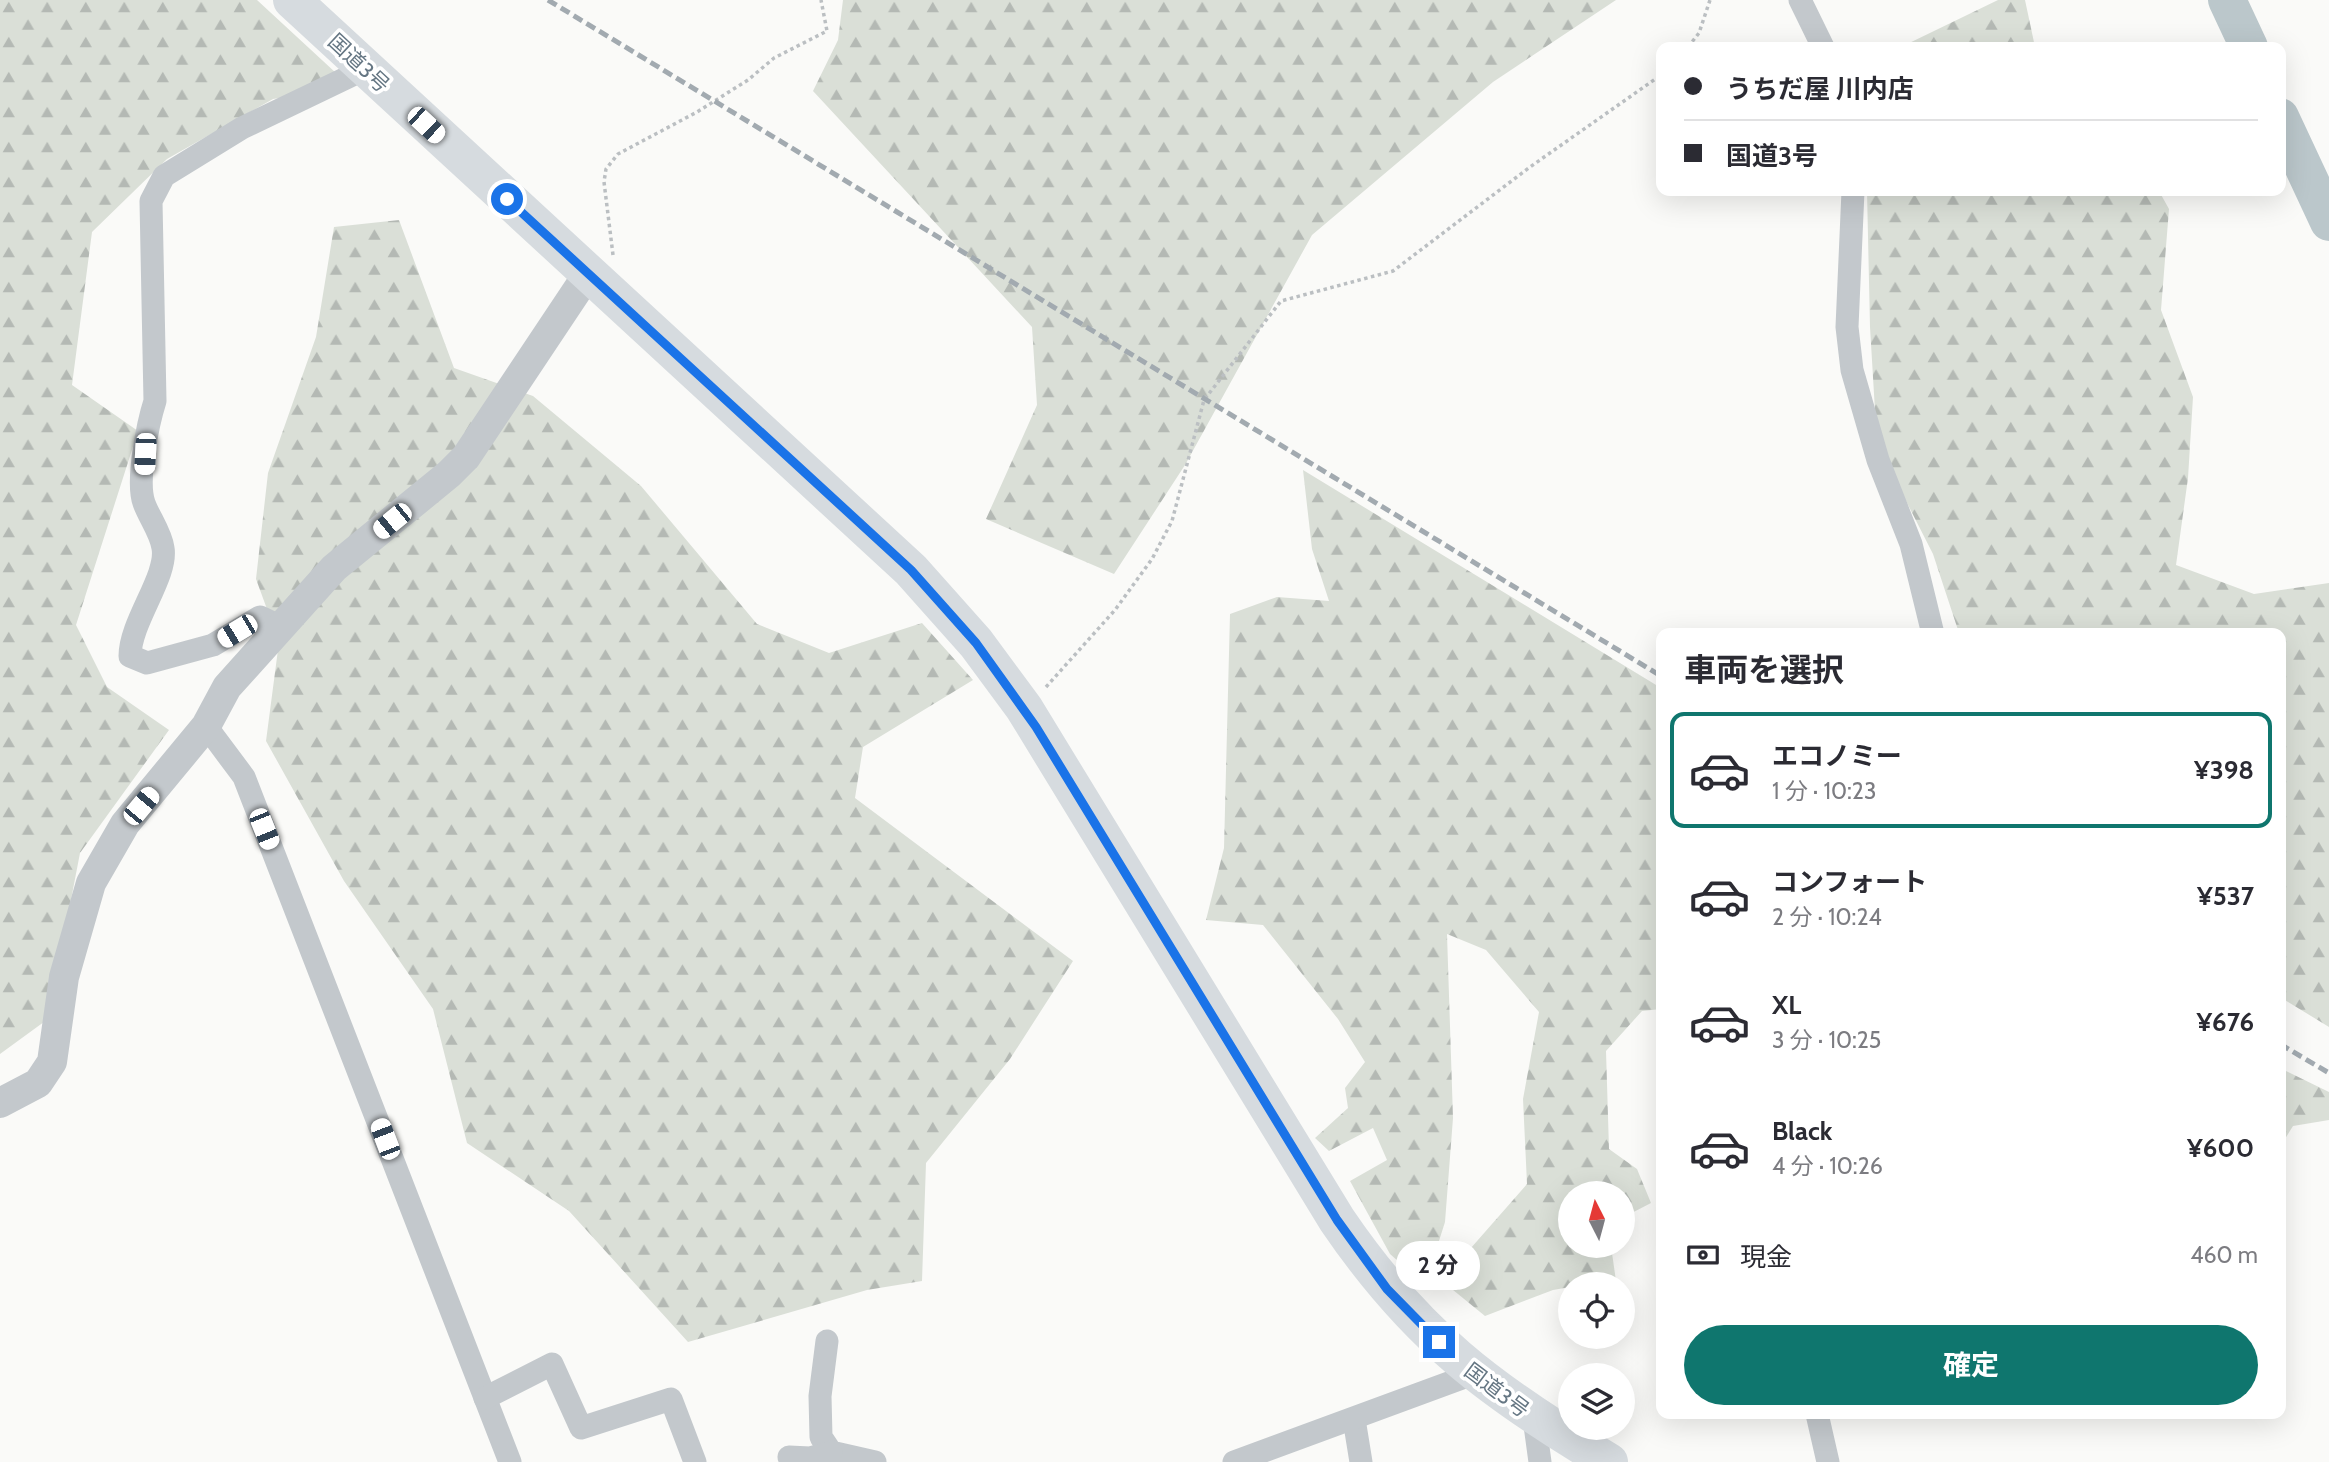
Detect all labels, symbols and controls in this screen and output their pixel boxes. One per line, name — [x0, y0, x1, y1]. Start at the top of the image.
street label: 国道3号 — [323, 28, 395, 98]
text: うちだ屋 川内店 — [1726, 73, 1914, 105]
car — [404, 103, 449, 147]
text: 国道3号 — [1726, 140, 1818, 172]
route start — [491, 183, 523, 215]
car — [134, 432, 157, 476]
car — [370, 500, 415, 542]
car — [214, 611, 261, 651]
text: 車両を選択 — [1684, 650, 1844, 689]
icon: car — [1688, 739, 1751, 802]
text: エコノミー — [1772, 740, 1902, 772]
text: ¥398 — [2194, 754, 2254, 786]
text: 1 分 · 10:23 — [1772, 777, 1876, 805]
car — [120, 783, 163, 829]
car — [247, 806, 282, 852]
icon: car — [1688, 865, 1751, 928]
text: コンフォート — [1772, 866, 1927, 898]
text: ¥537 — [2197, 880, 2254, 912]
text: 2 分 · 10:24 — [1772, 903, 1882, 931]
text: XL — [1772, 989, 1801, 1021]
icon: car — [1688, 991, 1751, 1054]
text: ¥676 — [2196, 1006, 2254, 1038]
text: 3 分 · 10:25 — [1772, 1026, 1881, 1054]
text: Black — [1772, 1115, 1832, 1147]
car — [368, 1116, 403, 1162]
icon: car — [1688, 1117, 1751, 1180]
text: ¥600 — [2187, 1132, 2254, 1164]
text: 4 分 · 10:26 — [1772, 1152, 1883, 1180]
north arrow — [1558, 1181, 1634, 1258]
map controls — [1558, 1181, 1635, 1440]
icon: cash — [1684, 1236, 1722, 1274]
callout: 2 分 — [1397, 1240, 1481, 1290]
text: 現金 — [1740, 1241, 1792, 1273]
text: 460 m — [2190, 1241, 2258, 1269]
text: 2 分 — [1418, 1251, 1458, 1279]
button: locate — [1558, 1272, 1635, 1349]
button: 確定 — [1684, 1325, 2258, 1405]
route end — [1423, 1326, 1455, 1358]
street label: 国道3号 — [1460, 1358, 1534, 1422]
button: layers — [1558, 1363, 1635, 1440]

